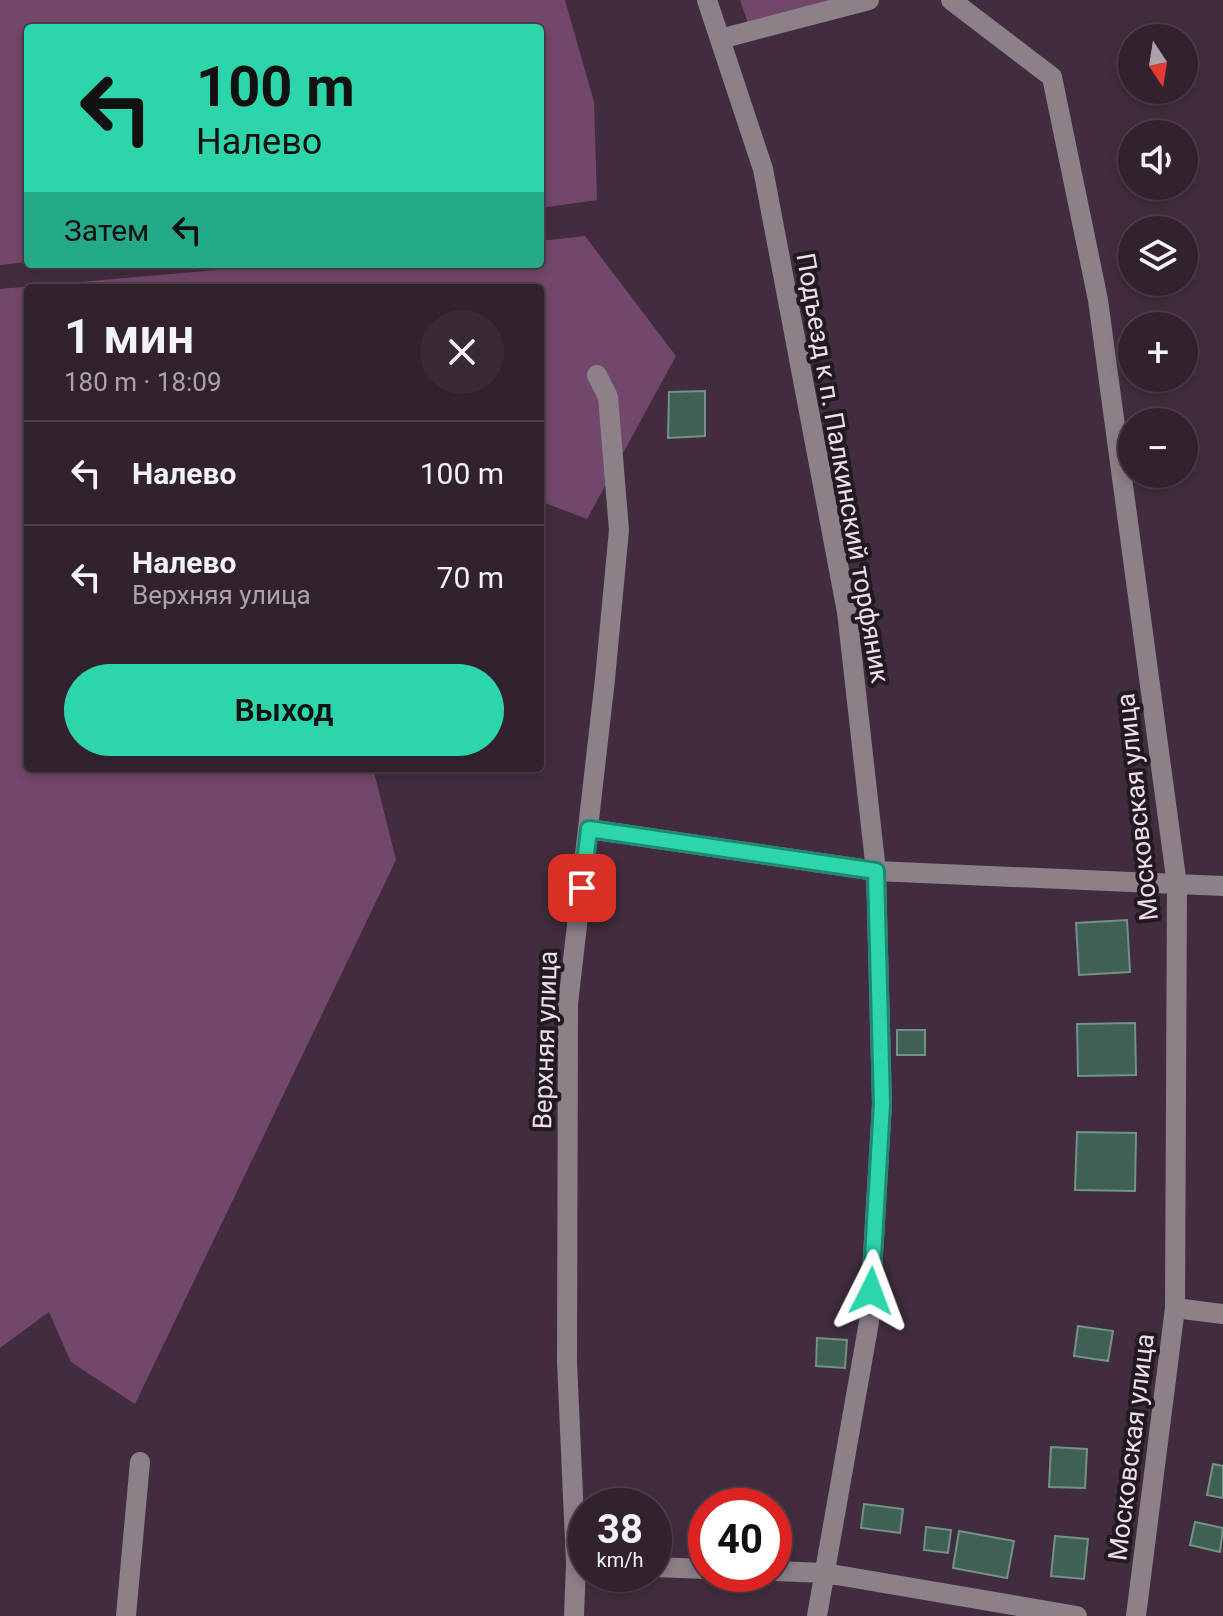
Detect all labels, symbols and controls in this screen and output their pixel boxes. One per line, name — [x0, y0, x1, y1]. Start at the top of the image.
north arrow — [1118, 24, 1198, 104]
map controls — [1118, 24, 1198, 488]
text: 100 m — [196, 54, 355, 120]
icon: left — [64, 56, 168, 160]
button: sound — [1118, 120, 1198, 200]
text: Налево — [196, 121, 322, 163]
icon: left — [165, 208, 209, 252]
text: Затем — [64, 213, 149, 248]
button: layers — [1118, 216, 1198, 296]
street label: Подъезд к п. Палкинский торфяник — [790, 251, 896, 685]
text: 1 мин — [64, 308, 194, 365]
button: close — [420, 310, 504, 394]
button: + — [1118, 312, 1198, 392]
text: 180 m · 18:09 — [64, 367, 222, 397]
button: − — [1118, 408, 1198, 488]
icon: left — [64, 451, 108, 495]
text: Налево — [132, 456, 236, 491]
text: 100 m — [420, 456, 504, 491]
text: Налево — [132, 545, 236, 580]
icon: left — [64, 555, 108, 599]
text: 70 m — [437, 560, 504, 595]
text: Верхняя улица — [132, 580, 311, 610]
button: Выход — [64, 664, 504, 756]
street label: Московская улица — [1110, 692, 1164, 922]
pin — [548, 854, 616, 922]
icon: arrive — [560, 866, 604, 910]
street label: Верхняя улица — [527, 950, 563, 1130]
position arrow — [829, 1249, 913, 1333]
street label: Московская улица — [1102, 1332, 1160, 1562]
speed limit sign: 40 — [688, 1488, 792, 1592]
text: 38 — [597, 1506, 643, 1553]
text: km/h — [597, 1548, 643, 1572]

